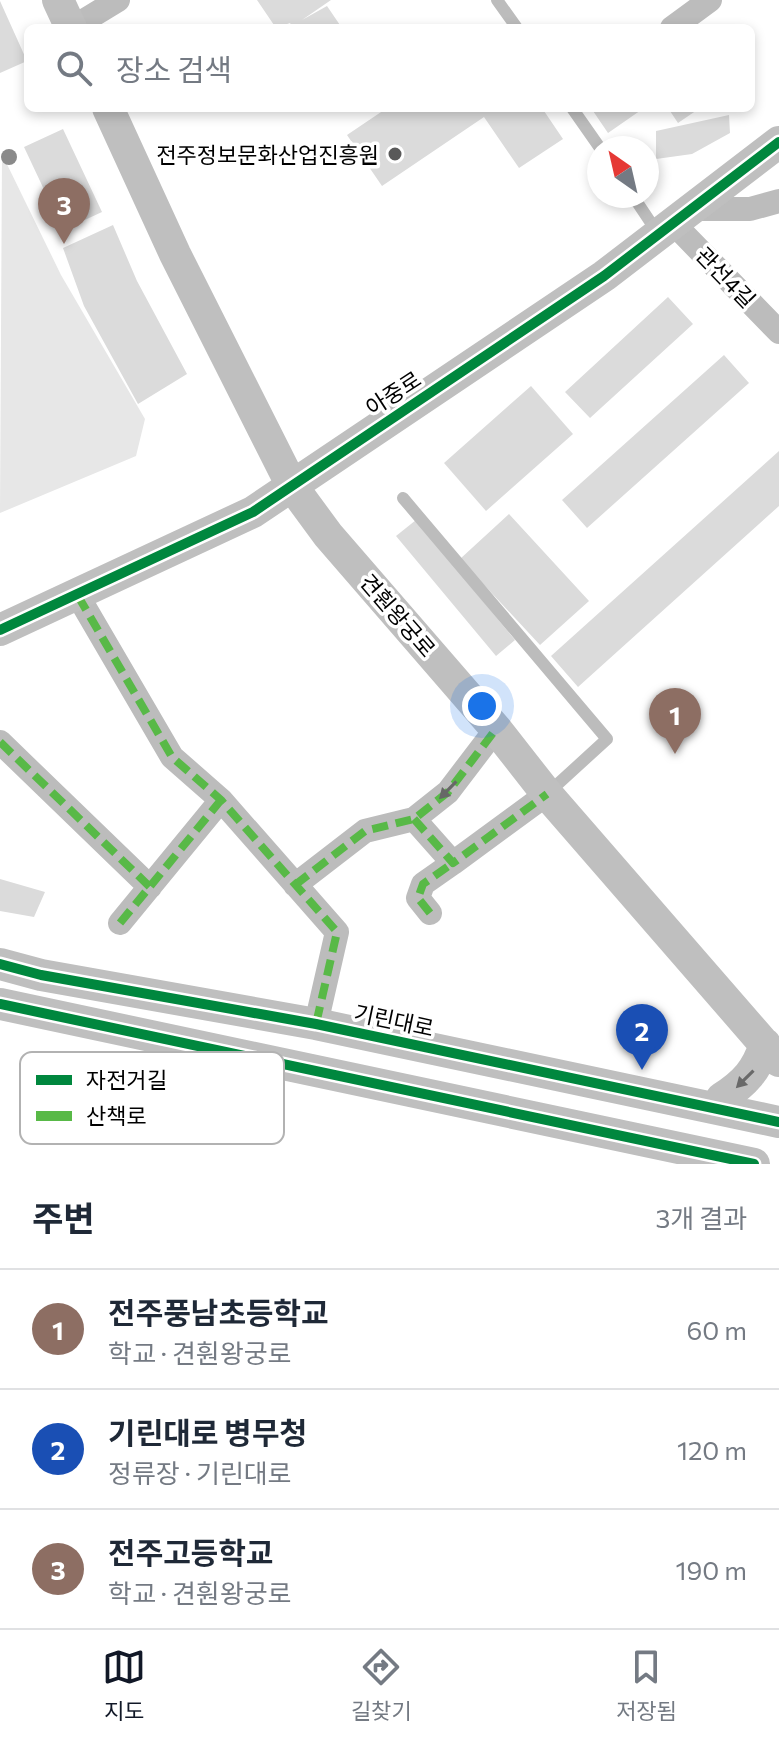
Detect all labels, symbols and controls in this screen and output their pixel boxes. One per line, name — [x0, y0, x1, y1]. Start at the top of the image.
search box — [24, 24, 755, 112]
icon: search — [52, 46, 96, 90]
text: 장소 검색 — [116, 50, 232, 87]
north arrow — [587, 136, 659, 208]
place label: 전주정보문화산업진흥원 — [156, 141, 379, 168]
marker: 전주정보문화산업진흥원 — [386, 145, 404, 163]
pin: 3 — [38, 178, 90, 244]
street label: 관선4길 — [691, 241, 761, 313]
street label: 아중로 — [360, 365, 426, 421]
street label: 견훤왕궁로 — [355, 568, 441, 662]
your location — [462, 686, 502, 726]
pin: 1 — [649, 688, 701, 754]
one-way arrow — [439, 780, 457, 799]
street label: 기린대로 — [352, 998, 436, 1042]
pin: 2 — [616, 1004, 668, 1070]
legend — [20, 1052, 284, 1144]
text: 자전거길 — [86, 1066, 167, 1093]
one-way arrow — [737, 1069, 755, 1088]
text: 산책로 — [86, 1102, 147, 1129]
text: 주변 — [32, 1196, 95, 1238]
text: 3개 결과 — [655, 1202, 747, 1233]
text: 전주풍남초등학교 — [108, 1293, 329, 1330]
text: 1 — [52, 1314, 64, 1345]
text: 60 m — [687, 1314, 747, 1345]
text: 학교 · 견훤왕궁로 — [108, 1337, 292, 1368]
text: 기린대로 병무청 — [108, 1413, 307, 1450]
text: 2 — [51, 1434, 65, 1465]
text: 120 m — [677, 1434, 747, 1465]
text: 정류장 · 기린대로 — [108, 1457, 292, 1488]
text: 전주고등학교 — [108, 1533, 274, 1570]
text: 3 — [50, 1554, 66, 1585]
text: 190 m — [675, 1554, 747, 1585]
text: 학교 · 견훤왕궁로 — [108, 1577, 292, 1608]
tab: 지도 — [102, 1645, 146, 1725]
tab: 길찾기 — [351, 1645, 411, 1725]
tab: 저장됨 — [616, 1645, 677, 1725]

